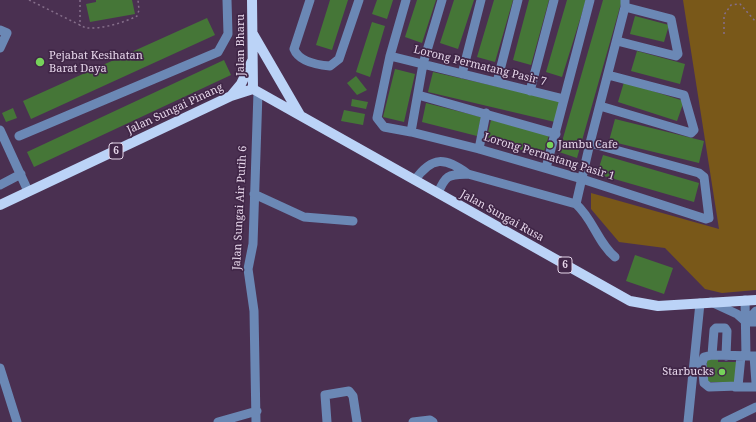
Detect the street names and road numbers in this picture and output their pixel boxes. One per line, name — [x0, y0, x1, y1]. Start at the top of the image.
street label: Jalan Bharu — [234, 14, 248, 76]
street label: Lorong Permatang Pasir 7 — [412, 43, 548, 89]
street label: Jalan Sungai Pinang — [125, 81, 225, 137]
street label: Lorong Permatang Pasir 1 — [482, 131, 616, 183]
road number: 6 — [109, 143, 123, 159]
street label: Jalan Sungai Air Putih 6 — [230, 145, 250, 271]
street label: Jalan Sungai Rusa — [458, 188, 546, 244]
road number: 6 — [558, 257, 572, 273]

